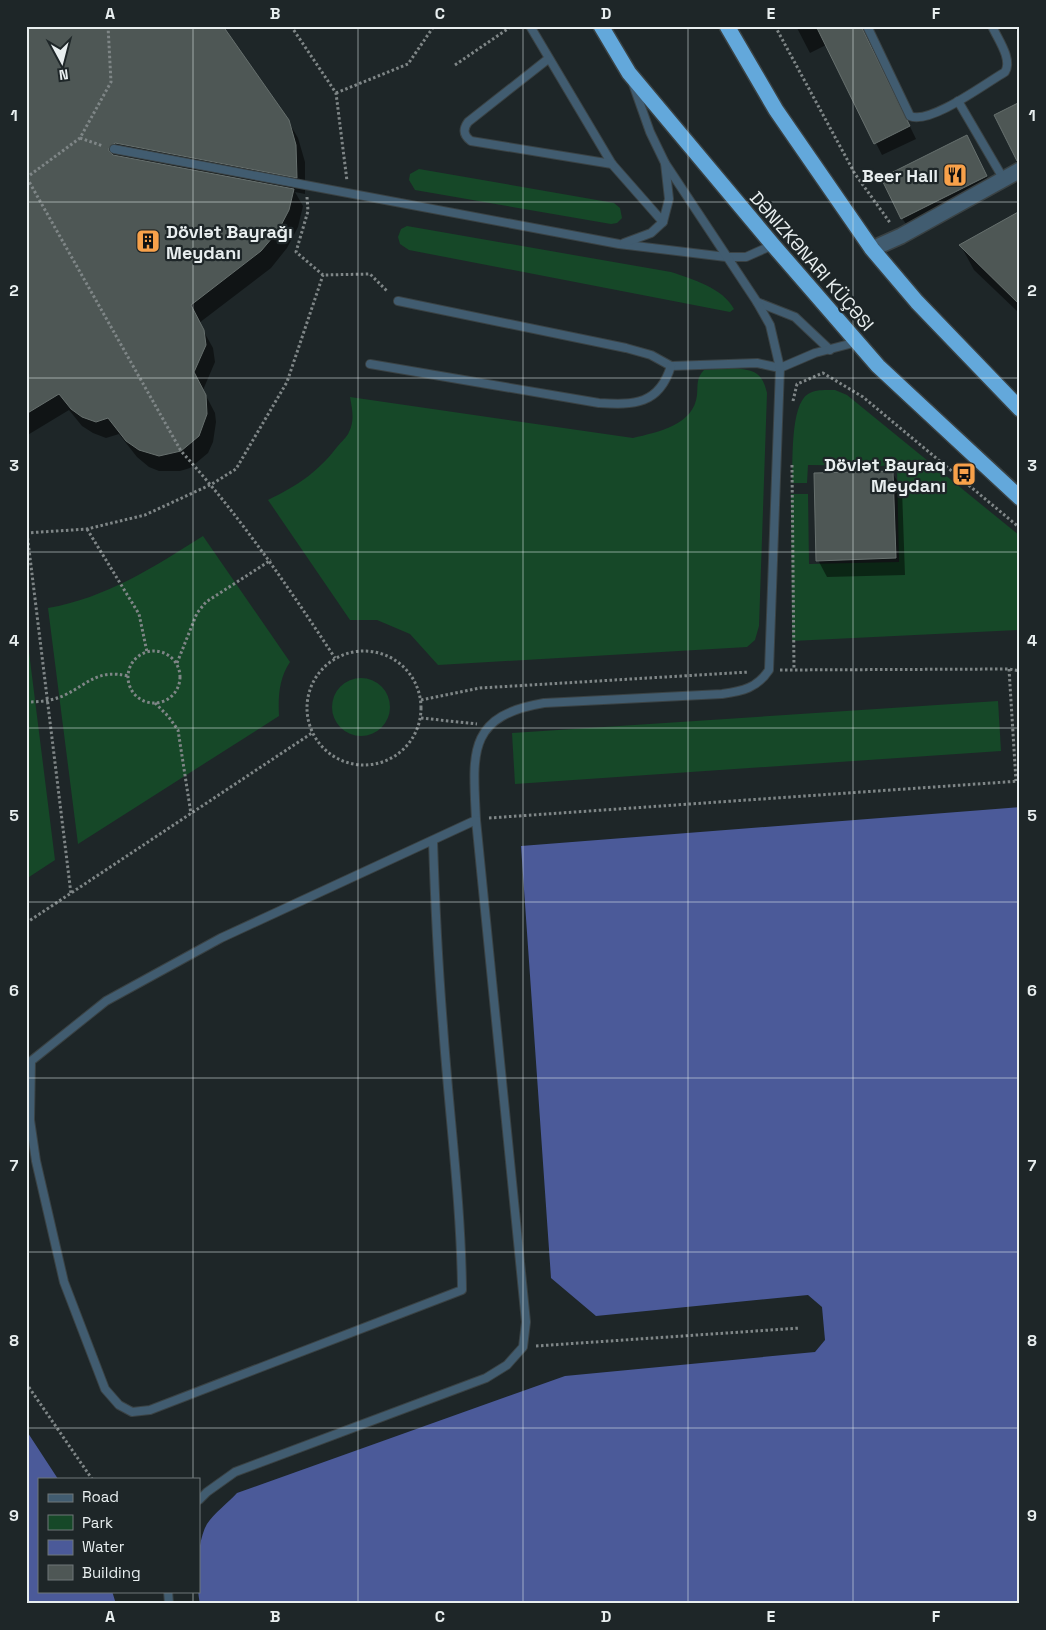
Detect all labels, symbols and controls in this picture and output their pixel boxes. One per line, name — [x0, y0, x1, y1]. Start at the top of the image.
text: A — [105, 3, 115, 24]
text: B — [270, 3, 280, 24]
text: C — [435, 3, 445, 24]
text: D — [601, 3, 611, 24]
text: E — [767, 3, 776, 24]
text: F — [932, 3, 941, 24]
north arrow — [38, 38, 88, 88]
text: N — [58, 65, 69, 84]
text: 1 — [10, 105, 18, 126]
text: 1 — [1028, 105, 1036, 126]
restaurant icon: Beer Hall — [942, 162, 968, 188]
place label: Beer Hall — [862, 164, 938, 187]
street label: DƏNIZKƏNARI KÜÇƏSI — [745, 186, 879, 336]
place label: Dövlət Bayrağı Meydanı — [166, 220, 293, 264]
building icon: Dövlət Bayrağı Meydanı — [135, 228, 161, 254]
text: 2 — [9, 280, 19, 301]
text: 2 — [1027, 280, 1037, 301]
place label: Dövlət Bayraq Meydanı — [824, 453, 946, 497]
text: 3 — [9, 455, 19, 476]
text: 3 — [1027, 455, 1037, 476]
bus stop icon: Dövlət Bayraq Meydanı — [951, 461, 977, 487]
text: 4 — [9, 630, 19, 651]
text: 4 — [1027, 630, 1037, 651]
text: 5 — [9, 805, 19, 826]
text: 5 — [1027, 805, 1037, 826]
text: 6 — [9, 980, 19, 1001]
text: 6 — [1027, 980, 1037, 1001]
text: 7 — [10, 1155, 19, 1176]
text: 7 — [1028, 1155, 1037, 1176]
text: 8 — [9, 1330, 19, 1351]
text: 8 — [1027, 1330, 1037, 1351]
legend — [38, 1478, 200, 1592]
text: Road — [82, 1487, 119, 1506]
text: 9 — [9, 1505, 19, 1526]
text: 9 — [1027, 1505, 1037, 1526]
text: Park — [82, 1513, 113, 1532]
text: Water — [82, 1537, 125, 1556]
text: Building — [82, 1563, 141, 1582]
text: A — [105, 1606, 115, 1627]
text: B — [270, 1606, 280, 1627]
text: C — [435, 1606, 445, 1627]
text: D — [601, 1606, 611, 1627]
text: E — [767, 1606, 776, 1627]
text: F — [932, 1606, 941, 1627]

